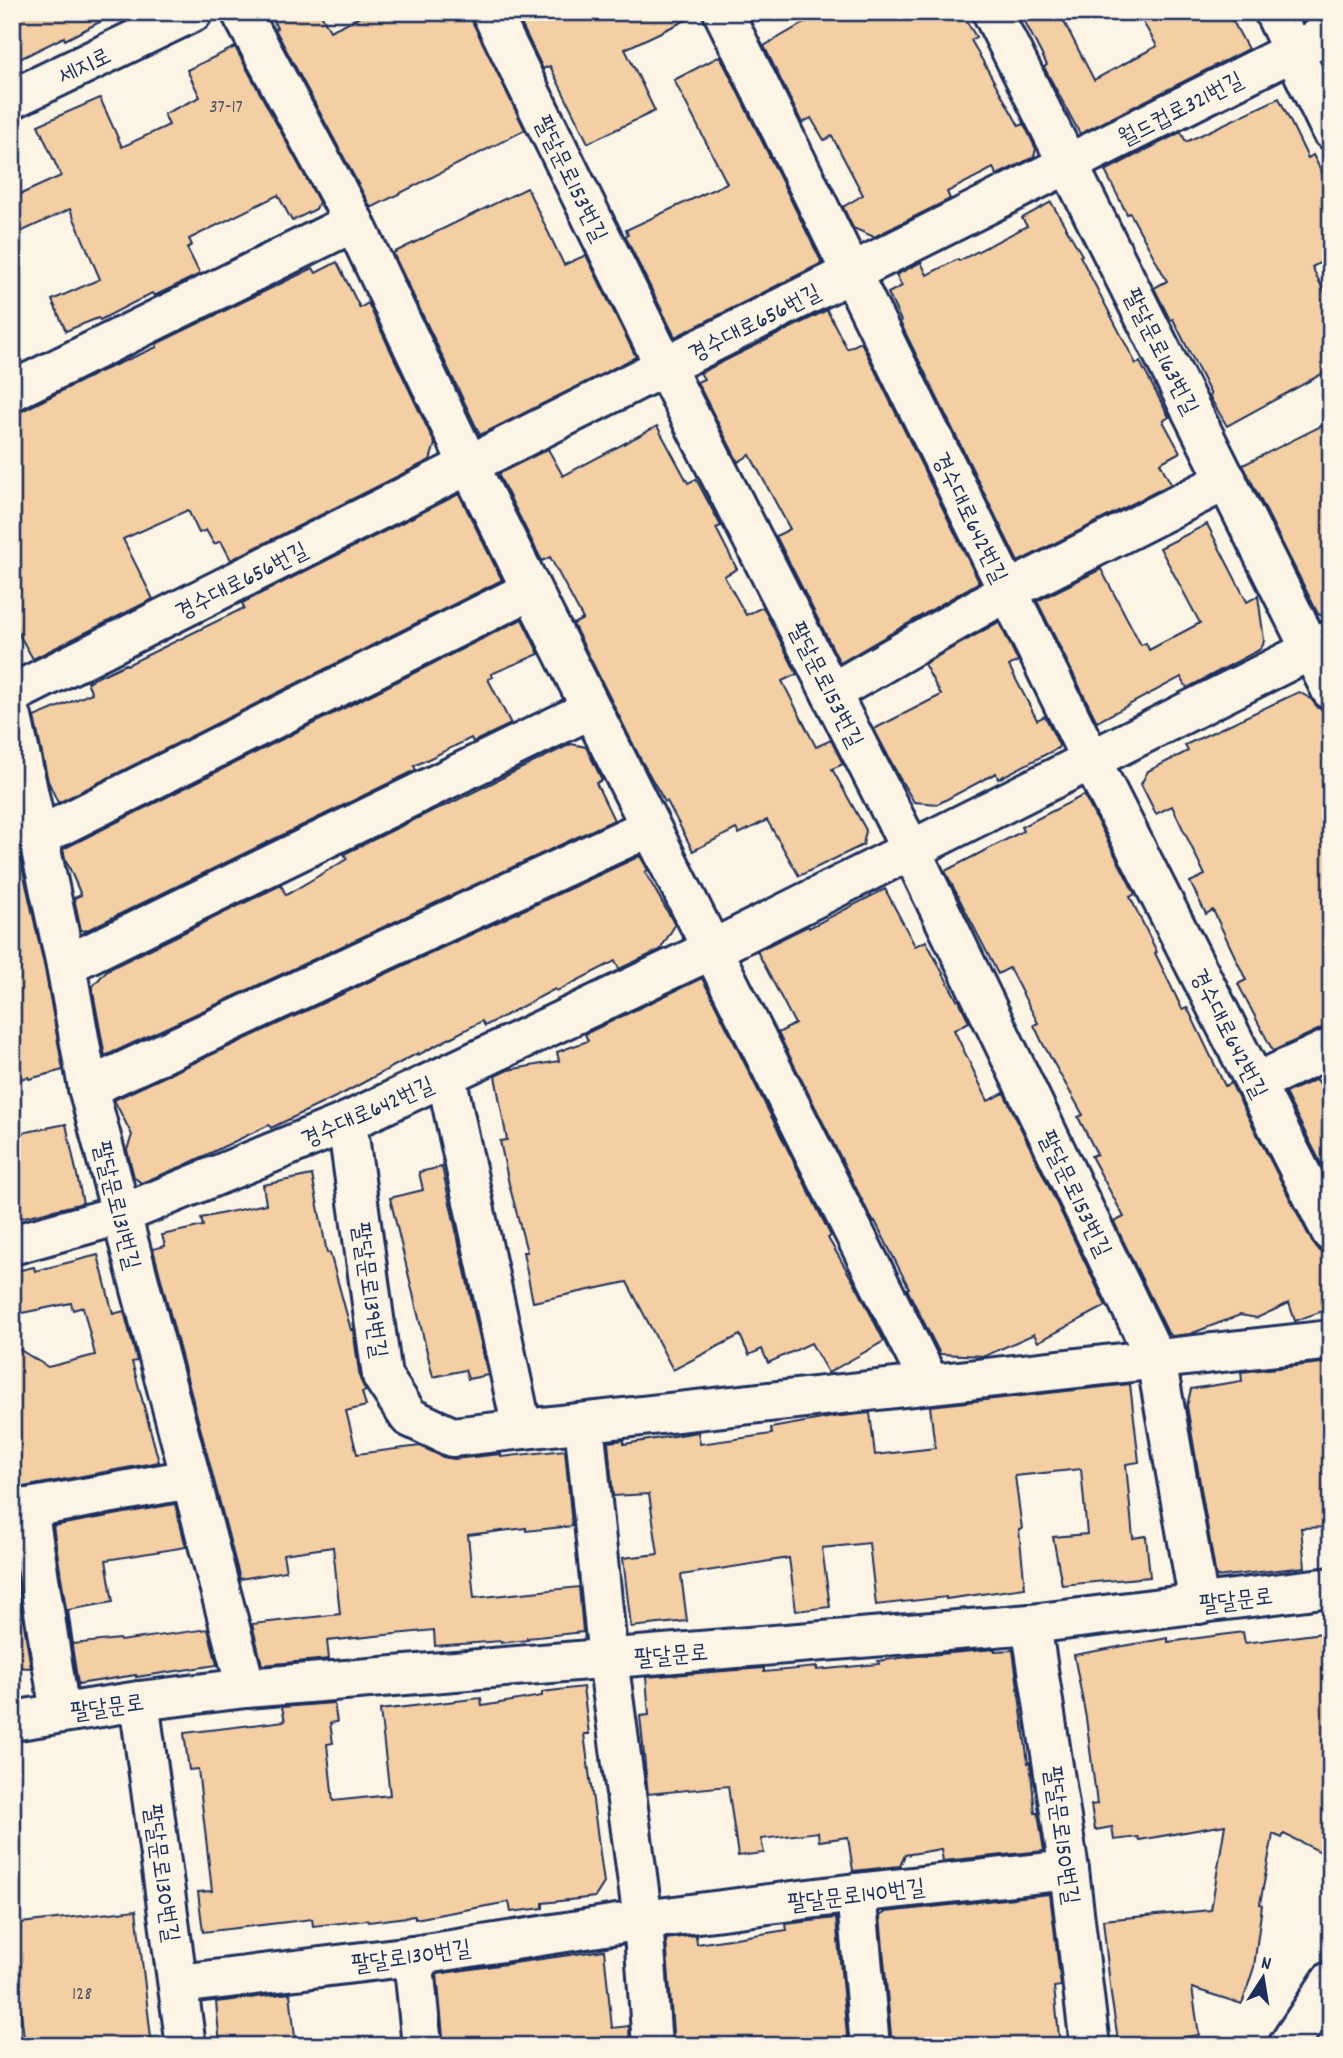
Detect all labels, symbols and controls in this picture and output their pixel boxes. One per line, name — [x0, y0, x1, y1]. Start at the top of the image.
street label: 세지로 — [53, 41, 118, 95]
street label: 월드컵로321번길 — [1113, 65, 1250, 157]
house number: 37-17 — [209, 95, 243, 122]
street label: 팔달문로153번길 — [524, 111, 614, 248]
street label: 경수대로656번길 — [684, 278, 827, 373]
street label: 팔달문로163번길 — [1113, 284, 1205, 421]
street label: 경수대로642번길 — [922, 448, 1014, 590]
street label: 경수대로656번길 — [171, 536, 314, 631]
street label: 팔달문로153번길 — [778, 617, 870, 754]
street label: 경수대로642번길 — [1180, 964, 1274, 1105]
street label: 경수대로642번길 — [297, 1070, 440, 1158]
street label: 팔달문로153번길 — [1028, 1126, 1118, 1263]
street label: 팔달문로131번길 — [83, 1138, 147, 1274]
street label: 팔달문로139번길 — [342, 1220, 393, 1361]
street label: 팔달문로 — [1198, 1582, 1275, 1623]
street label: 팔달문로 — [633, 1638, 710, 1677]
street label: 팔달문로 — [69, 1688, 146, 1731]
street label: 팔달문로150번길 — [1034, 1764, 1086, 1907]
street label: 팔달문로130번길 — [134, 1802, 186, 1945]
street label: 팔달문로140번길 — [786, 1873, 927, 1922]
street label: 팔달로130번길 — [350, 1934, 473, 1983]
north arrow — [1228, 1942, 1298, 2012]
text: N — [1258, 1951, 1273, 1979]
house number: 128 — [72, 1982, 92, 2009]

